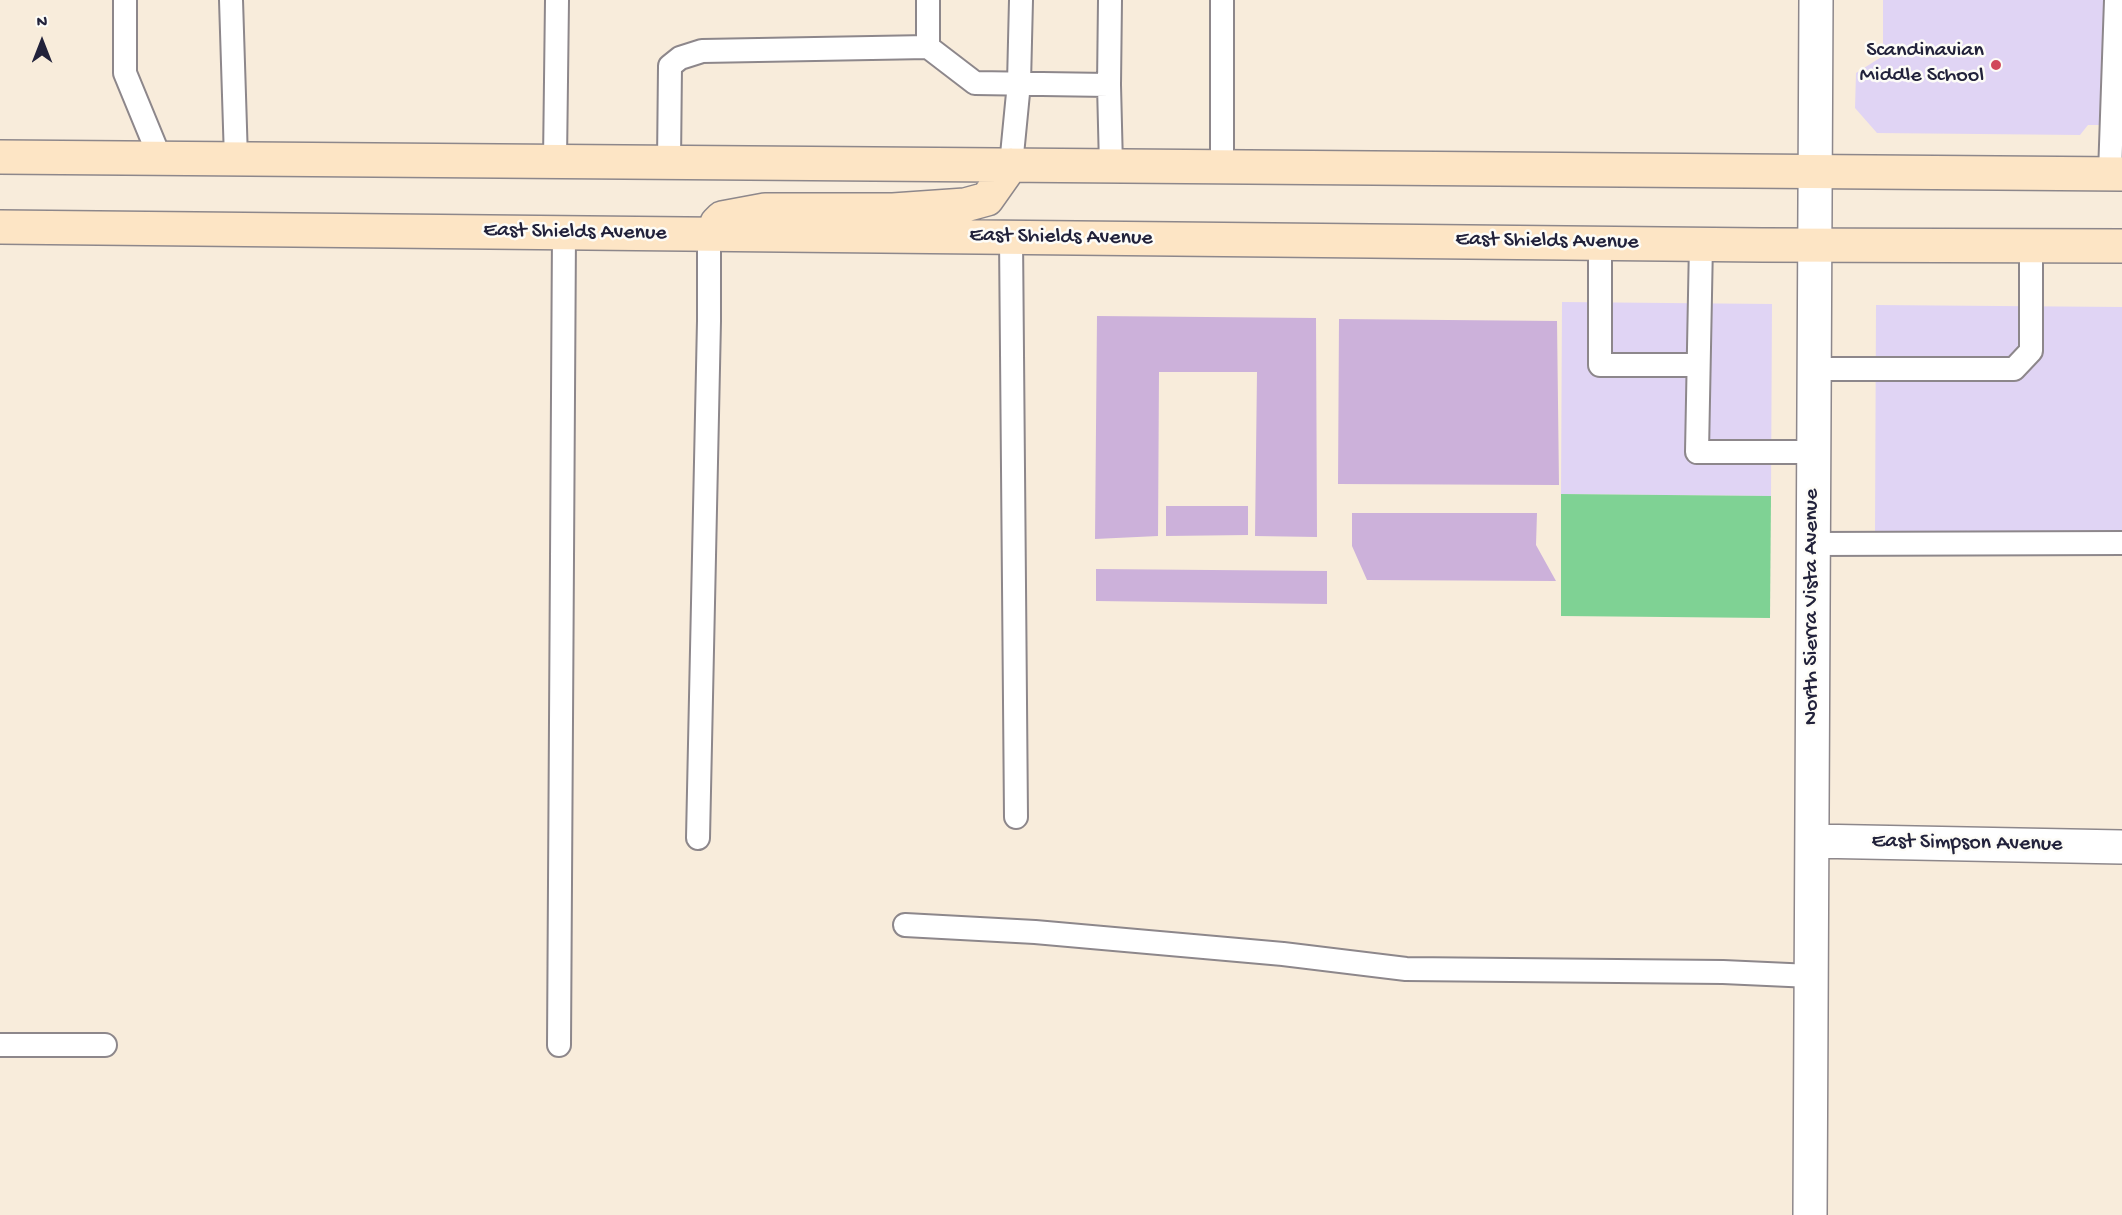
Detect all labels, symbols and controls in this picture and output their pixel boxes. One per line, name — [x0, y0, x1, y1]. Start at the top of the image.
north arrow — [12, 12, 72, 72]
text: N — [37, 14, 47, 33]
place label: Scandinavian Middle School — [1860, 39, 1984, 90]
marker: Scandinavian Middle School — [1989, 58, 2003, 72]
street label: East Shields Avenue — [483, 218, 667, 248]
street label: East Shields Avenue — [969, 223, 1153, 253]
street label: East Shields Avenue — [1455, 227, 1639, 257]
street label: North Sierra Vista Avenue — [1800, 489, 1826, 725]
street label: East Simpson Avenue — [1871, 829, 2063, 859]

